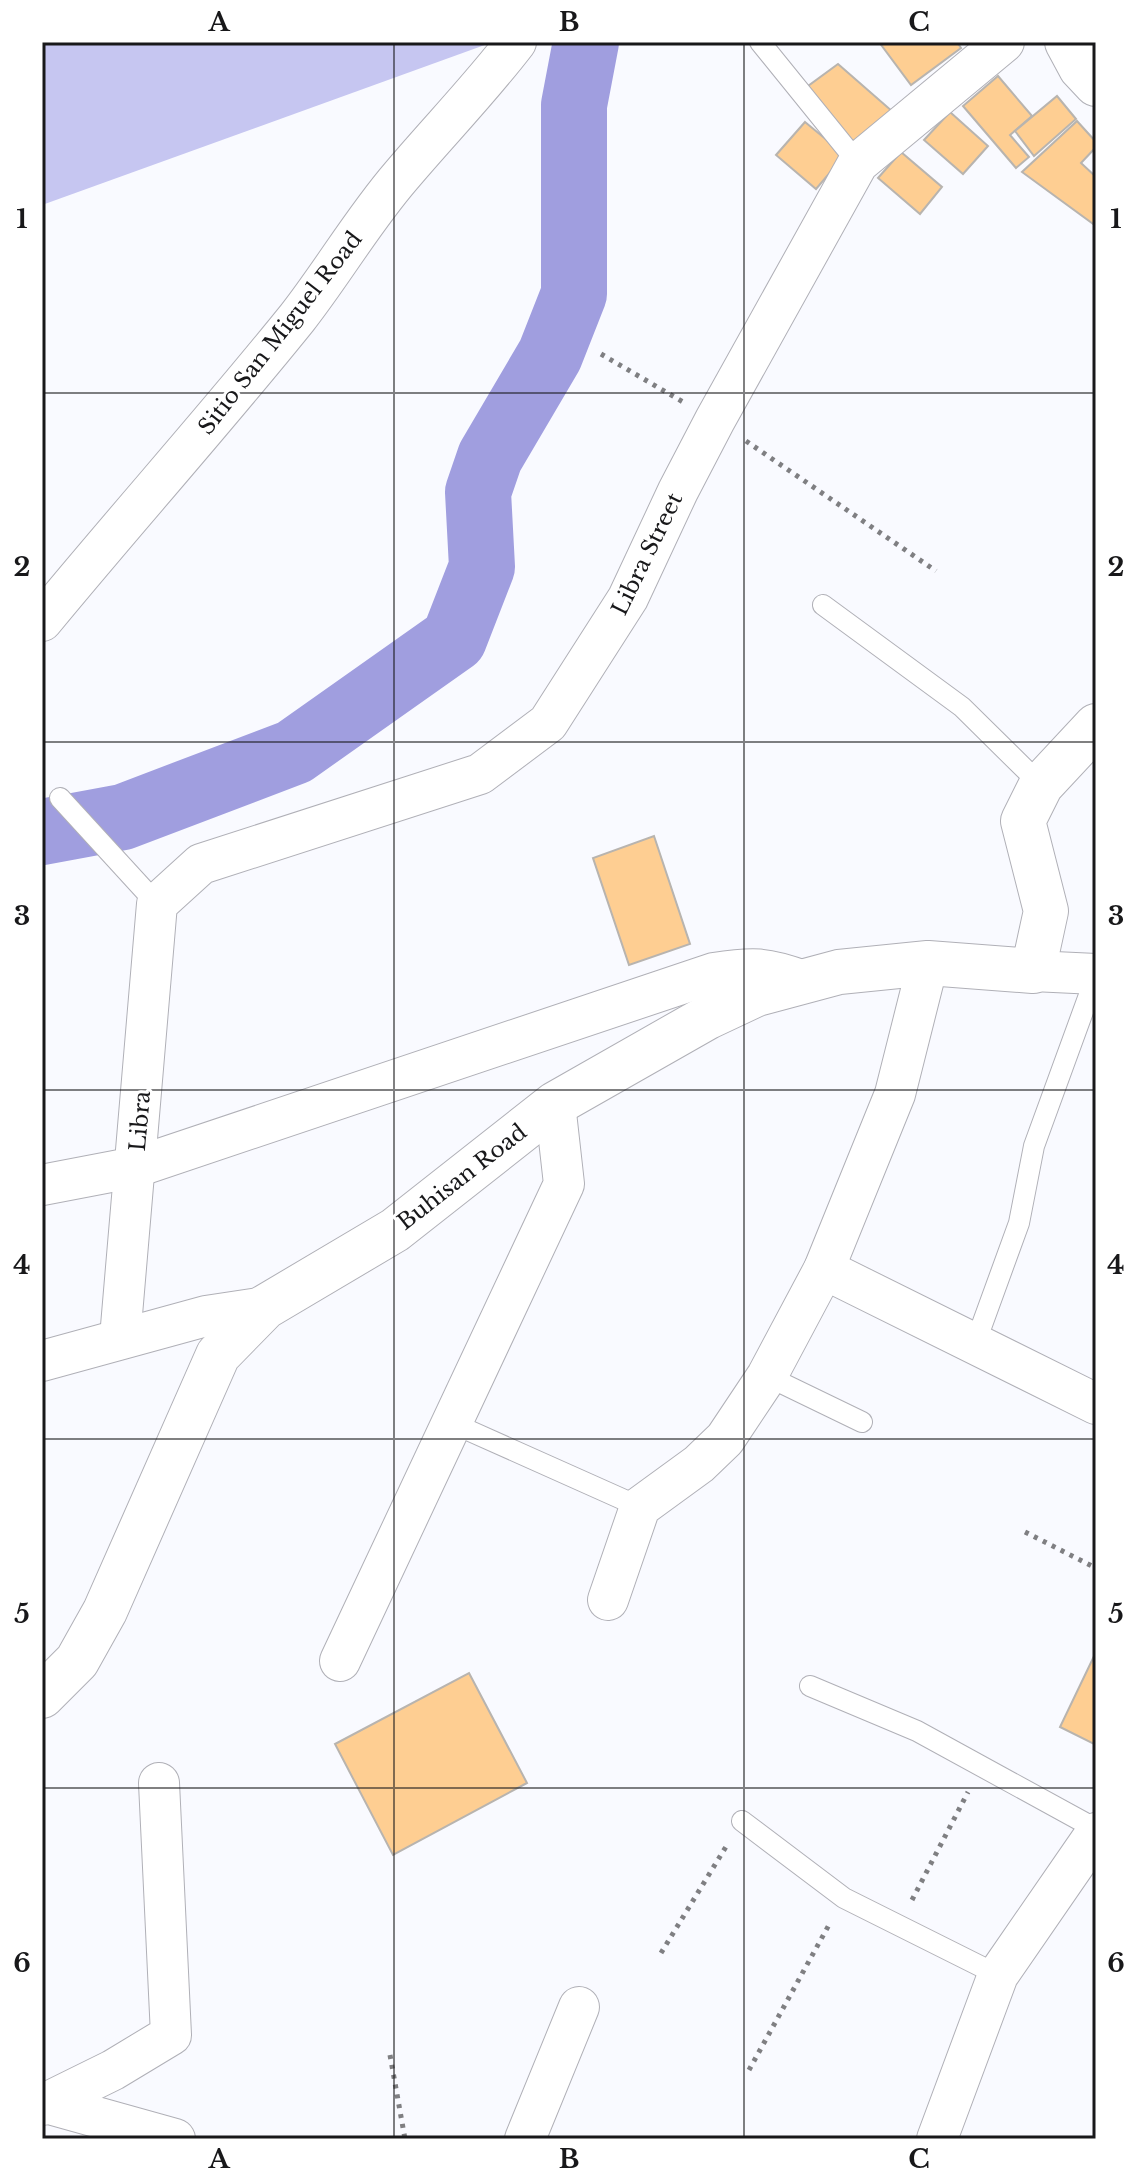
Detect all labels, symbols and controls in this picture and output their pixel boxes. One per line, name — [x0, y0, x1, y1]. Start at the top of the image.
text: A — [207, 6, 230, 38]
text: B — [559, 6, 579, 38]
text: C — [908, 6, 930, 38]
text: 1 — [16, 203, 28, 235]
text: 1 — [1110, 203, 1122, 235]
street label: Sitio San Miguel Road — [192, 226, 368, 440]
street label: Libra Street — [606, 488, 689, 620]
text: 2 — [14, 551, 30, 583]
text: 2 — [1108, 551, 1124, 583]
text: 3 — [14, 900, 30, 932]
text: 3 — [1108, 900, 1124, 932]
street label: Libra — [124, 1089, 156, 1152]
street label: Buhisan Road — [392, 1118, 532, 1236]
text: 4 — [13, 1249, 31, 1281]
text: 4 — [1107, 1249, 1125, 1281]
text: 5 — [14, 1598, 30, 1630]
text: 5 — [1108, 1598, 1124, 1630]
text: 6 — [13, 1947, 31, 1979]
text: 6 — [1107, 1947, 1125, 1979]
text: A — [207, 2143, 230, 2175]
text: B — [559, 2143, 579, 2175]
text: C — [908, 2143, 930, 2175]

